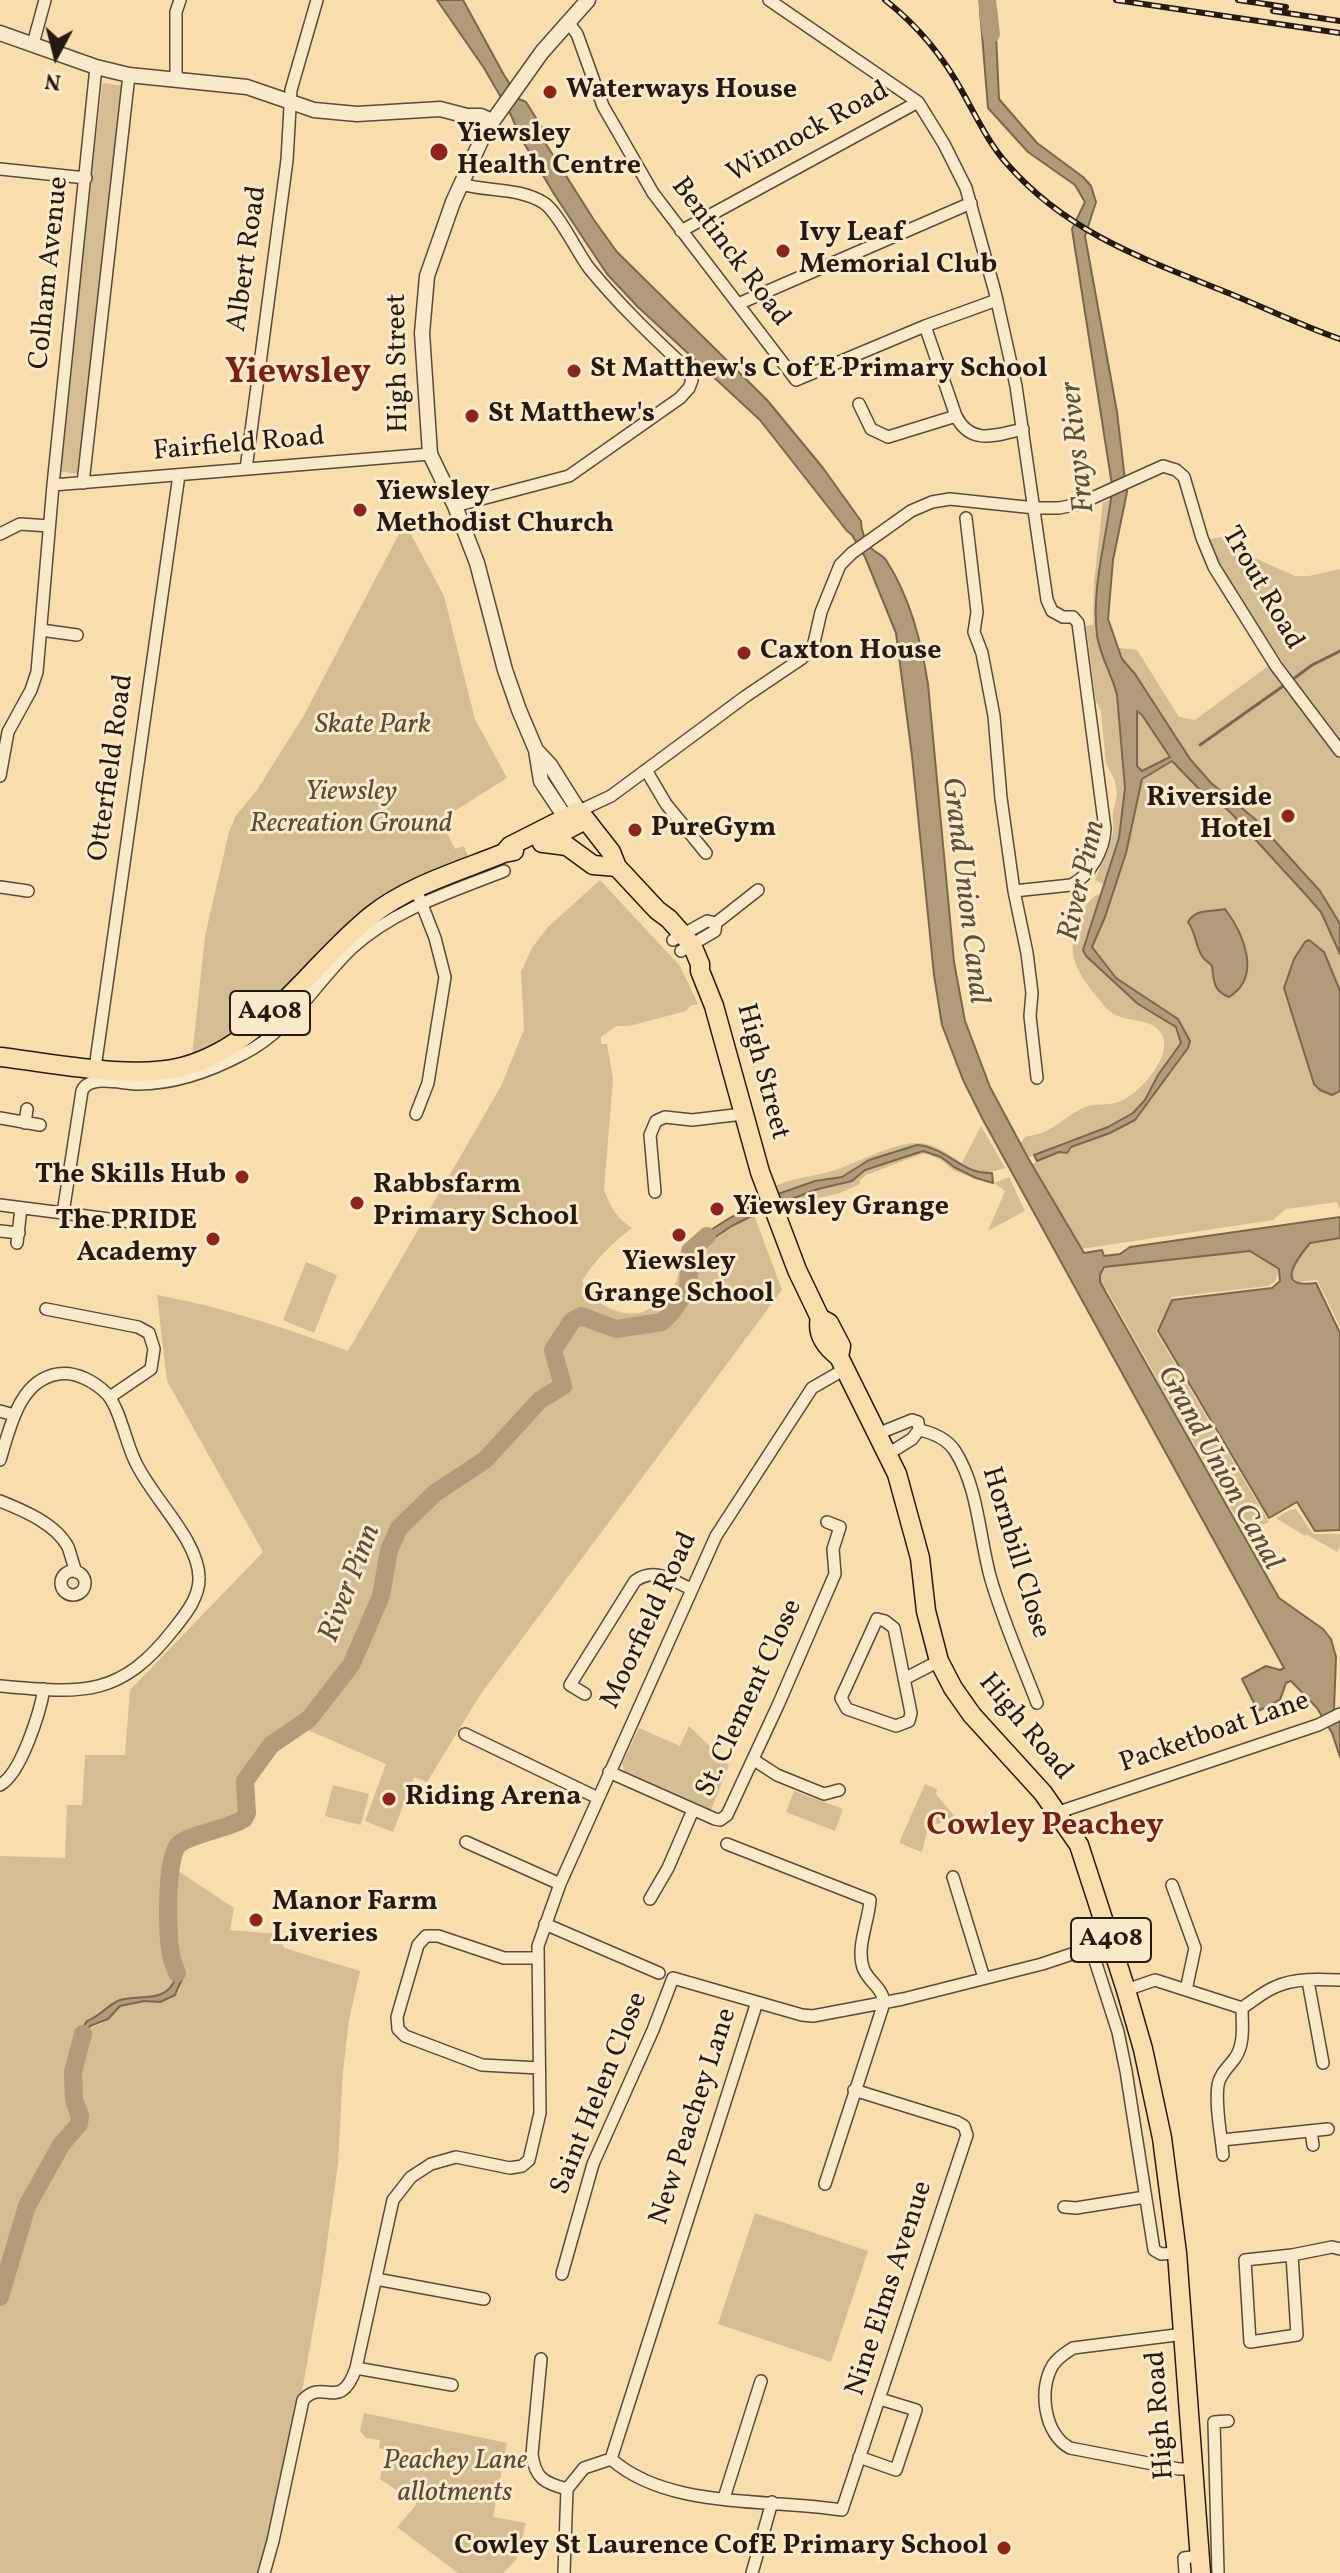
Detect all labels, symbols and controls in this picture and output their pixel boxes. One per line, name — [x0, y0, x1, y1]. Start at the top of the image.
north arrow — [16, 16, 96, 96]
text: N — [43, 64, 63, 97]
place label: Waterways House — [566, 75, 797, 109]
street label: Winnock Road — [722, 76, 896, 192]
marker: Waterways House — [541, 83, 559, 101]
place label: Yiewsley Health Centre — [457, 119, 641, 185]
marker: Yiewsley Health Centre — [428, 141, 450, 163]
street label: Bentinck Road — [662, 172, 796, 334]
street label: Colham Avenue — [24, 175, 78, 371]
street label: Albert Road — [222, 184, 276, 334]
place label: Ivy Leaf Memorial Club — [799, 218, 997, 284]
marker: Ivy Leaf Memorial Club — [774, 242, 792, 260]
street label: High Street — [382, 293, 418, 433]
district label: Yiewsley — [225, 353, 371, 397]
place label: St Matthew's C of E Primary School — [590, 354, 1047, 388]
marker: St Matthew's C of E Primary School — [565, 362, 583, 380]
water label: Frays River — [1055, 379, 1105, 515]
place label: St Matthew's — [488, 399, 655, 433]
marker: St Matthew's — [463, 407, 481, 425]
street label: Fairfield Road — [152, 422, 326, 470]
place label: Yiewsley Methodist Church — [376, 477, 614, 543]
marker: Yiewsley Methodist Church — [351, 501, 369, 519]
street label: Trout Road — [1212, 522, 1310, 656]
place label: Caxton House — [760, 636, 941, 670]
marker: Caxton House — [735, 644, 753, 662]
street label: Otterfield Road — [83, 672, 143, 864]
park label: Skate Park — [315, 710, 431, 744]
water label: Grand Union Canal — [931, 776, 995, 1006]
park label: Yiewsley Recreation Ground — [249, 777, 453, 843]
place label: Riverside Hotel — [1146, 783, 1272, 849]
marker: Riverside Hotel — [1279, 807, 1297, 825]
place label: PureGym — [651, 813, 776, 847]
water label: River Pinn — [1053, 817, 1115, 945]
marker: PureGym — [626, 821, 644, 839]
road number: A408 — [230, 991, 310, 1035]
street label: High Street — [727, 1000, 795, 1144]
place label: The Skills Hub — [35, 1160, 226, 1194]
marker: The Skills Hub — [233, 1168, 251, 1186]
place label: Rabbsfarm Primary School — [373, 1170, 579, 1236]
place label: Yiewsley Grange — [733, 1192, 949, 1226]
marker: Rabbsfarm Primary School — [348, 1194, 366, 1212]
marker: Yiewsley Grange — [708, 1200, 726, 1218]
place label: The PRIDE Academy — [55, 1206, 197, 1272]
marker: Yiewsley Grange School — [670, 1226, 688, 1244]
marker: The PRIDE Academy — [204, 1230, 222, 1248]
place label: Yiewsley Grange School — [584, 1247, 774, 1313]
water label: Grand Union Canal — [1147, 1361, 1289, 1577]
street label: Hornbill Close — [972, 1463, 1056, 1643]
water label: River Pinn — [313, 1520, 391, 1648]
street label: Moorfield Road — [595, 1527, 707, 1715]
street label: St. Clement Close — [690, 1595, 812, 1803]
street label: High Road — [970, 1668, 1078, 1788]
street label: Packetboat Lane — [1116, 1686, 1314, 1782]
place label: Riding Arena — [405, 1782, 582, 1816]
marker: Riding Arena — [380, 1790, 398, 1808]
district label: Cowley Peachey — [926, 1809, 1164, 1847]
place label: Manor Farm Liveries — [272, 1887, 438, 1953]
marker: Manor Farm Liveries — [247, 1911, 265, 1929]
road number: A408 — [1071, 1918, 1151, 1962]
street label: Saint Helen Close — [545, 1988, 657, 2200]
street label: New Peachey Lane — [644, 2004, 746, 2230]
street label: Nine Elms Avenue — [840, 2177, 942, 2401]
street label: High Road — [1141, 2349, 1183, 2481]
park label: Peachey Lane allotments — [383, 2446, 527, 2512]
place label: Cowley St Laurence CofE Primary School — [454, 2531, 988, 2565]
marker: Cowley St Laurence CofE Primary School — [995, 2539, 1013, 2557]

